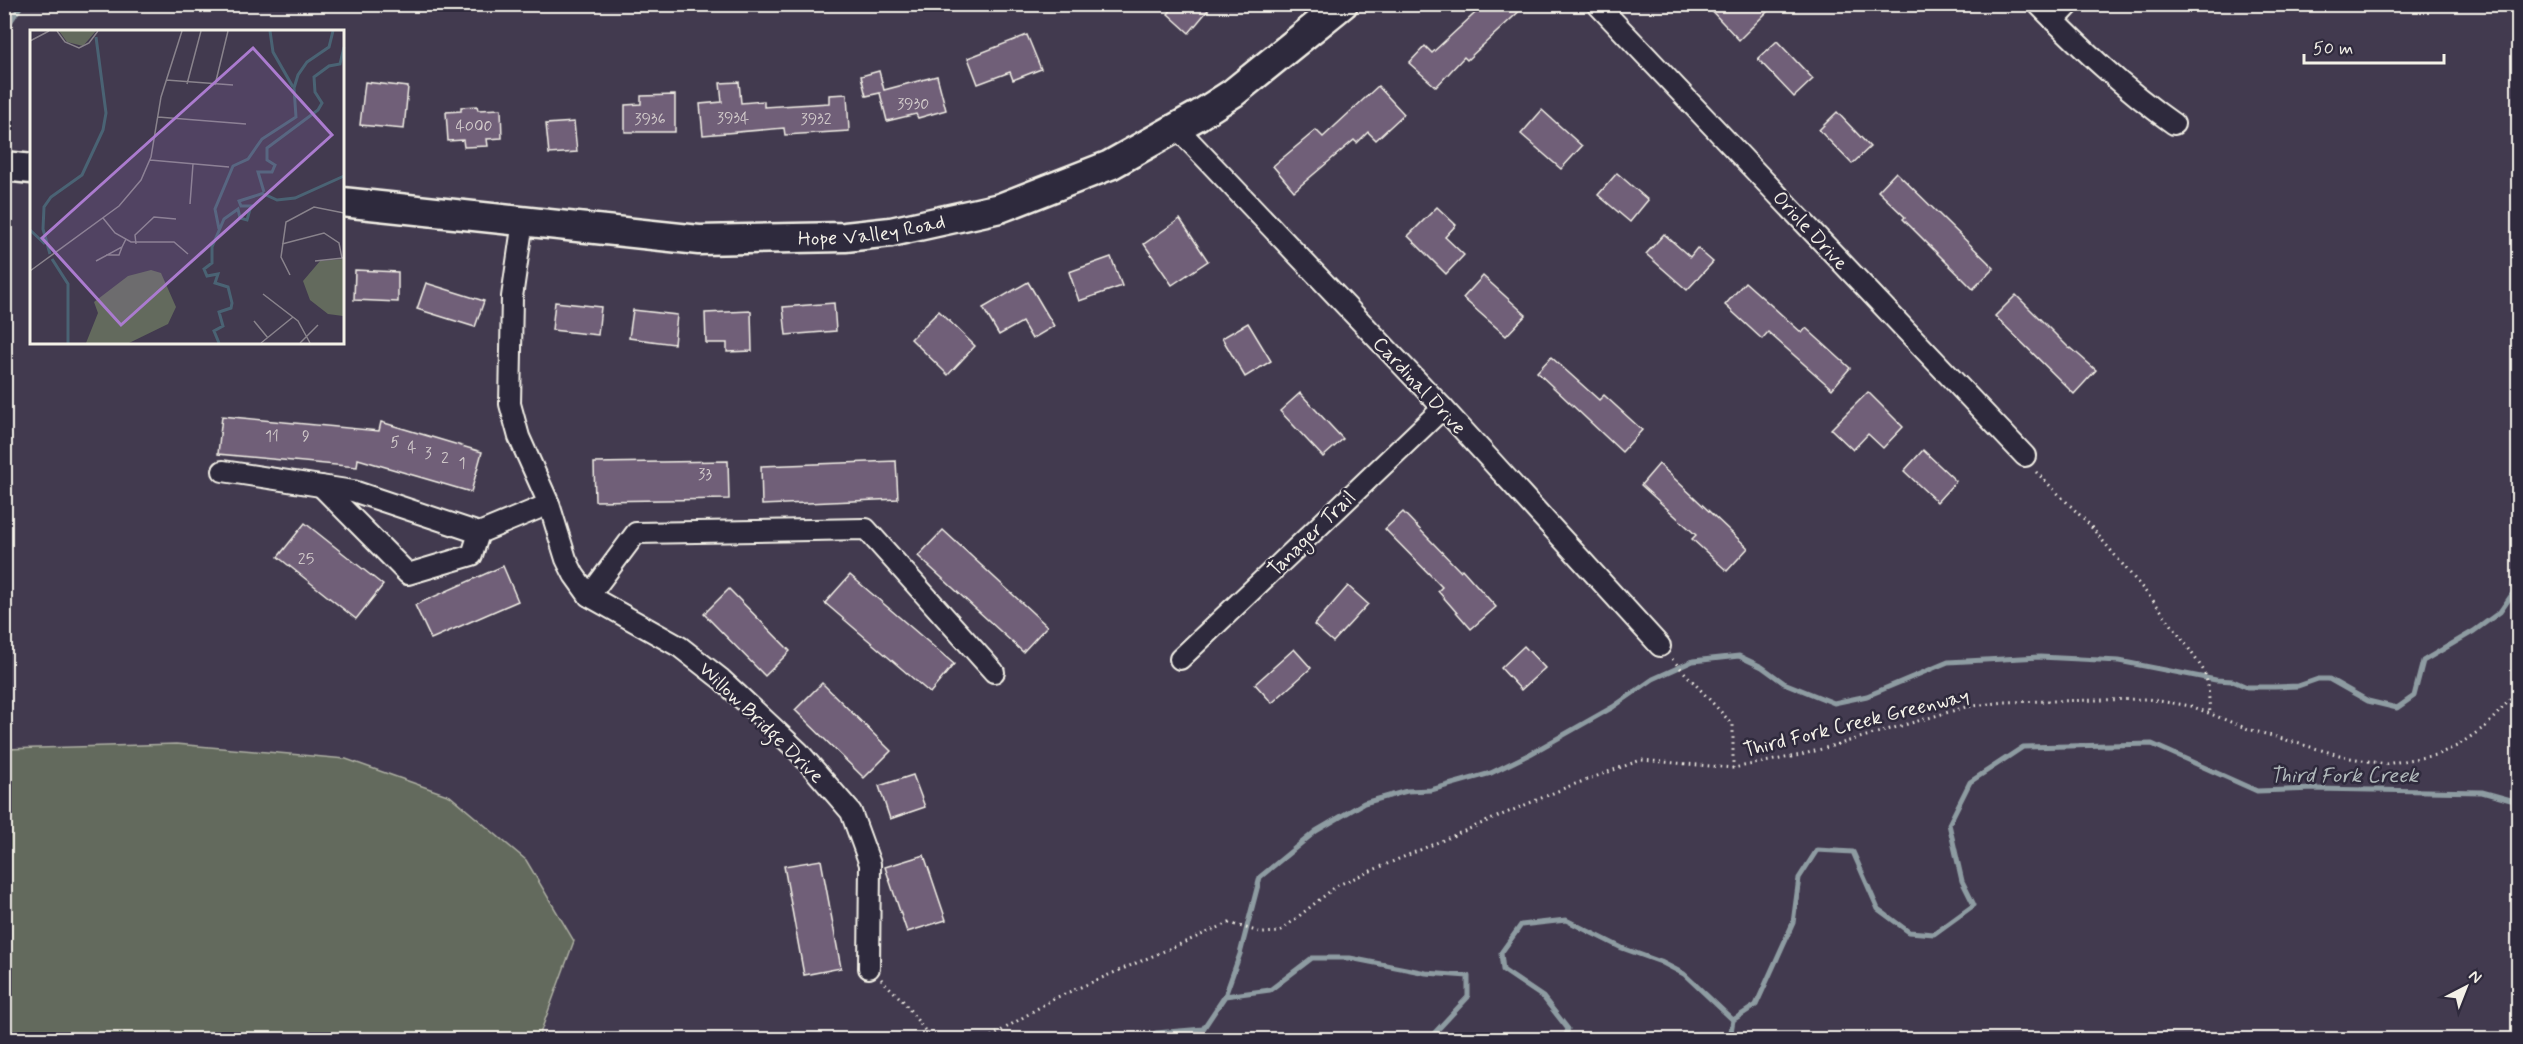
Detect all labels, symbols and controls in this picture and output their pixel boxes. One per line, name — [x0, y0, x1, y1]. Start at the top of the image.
scale bar — [2304, 27, 2444, 65]
inset map — [30, 30, 344, 344]
text: 50 m — [2313, 37, 2353, 61]
house number: 3930 — [897, 94, 929, 115]
house number: 3934 — [717, 108, 749, 129]
house number: 3936 — [634, 109, 666, 130]
house number: 3932 — [800, 109, 832, 130]
house number: 4000 — [455, 116, 493, 137]
street label: Oriole Drive — [1766, 185, 1854, 277]
street label: Hope Valley Road — [798, 208, 948, 253]
street label: Cardinal Drive — [1366, 331, 1472, 441]
house number: 11 — [265, 426, 279, 447]
house number: 9 — [302, 426, 310, 447]
house number: 5 — [390, 432, 400, 453]
house number: 4 — [407, 437, 417, 458]
house number: 3 — [424, 443, 432, 464]
house number: 2 — [441, 448, 449, 469]
house number: 1 — [458, 453, 466, 474]
house number: 33 — [698, 464, 712, 485]
street label: Tanager Trail — [1262, 485, 1363, 584]
house number: 25 — [298, 549, 314, 570]
street label: Willow Bridge Drive — [691, 656, 830, 791]
street label: Third Fork Creek Greenway — [1741, 682, 1972, 765]
water label: Third Fork Creek — [2270, 762, 2420, 790]
north arrow — [2436, 957, 2496, 1017]
text: N — [2464, 966, 2486, 988]

